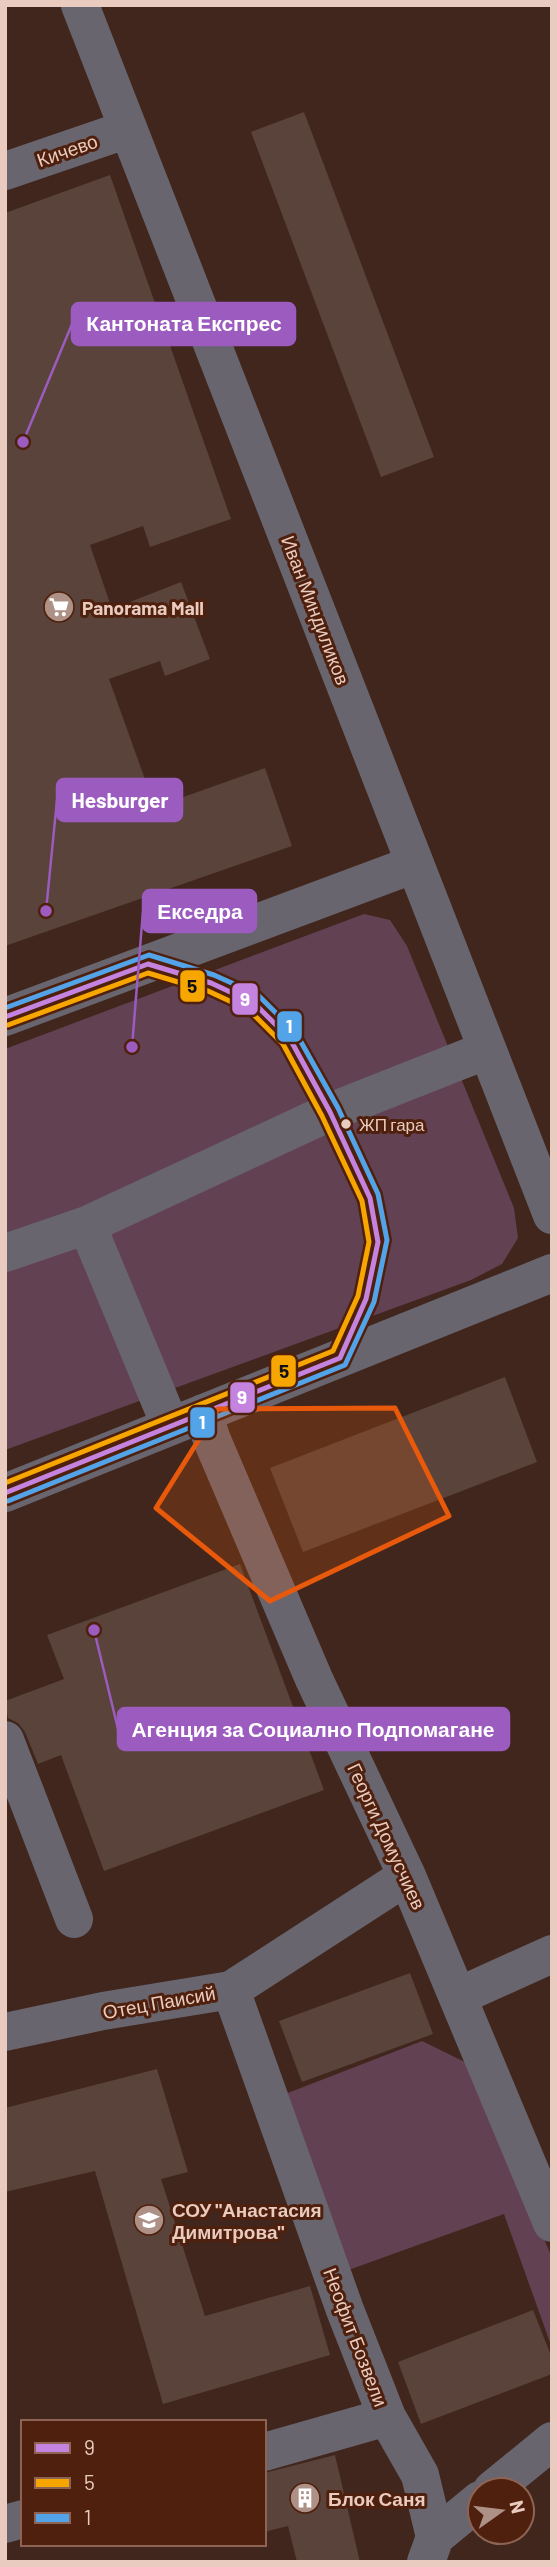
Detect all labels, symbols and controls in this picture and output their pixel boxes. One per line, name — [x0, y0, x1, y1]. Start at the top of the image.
street label: Кичево — [34, 129, 100, 171]
callout: Кантоната Експрес — [72, 303, 295, 345]
text: Кантоната Експрес — [86, 310, 282, 335]
street label: Иван Миндиликов — [277, 532, 355, 688]
supermarket icon: Panorama Mall — [42, 590, 76, 624]
place label: Panorama Mall — [82, 596, 204, 619]
callout: Hesburger — [57, 779, 182, 821]
text: Hesburger — [71, 787, 169, 812]
callout: Екседра — [143, 890, 256, 932]
text: Екседра — [157, 898, 243, 923]
line badge: 5 — [179, 969, 206, 1003]
text: 5 — [187, 974, 197, 997]
line badge: 9 — [231, 982, 259, 1016]
text: 9 — [240, 987, 250, 1010]
line badge: 1 — [276, 1010, 303, 1043]
text: 1 — [286, 1014, 292, 1037]
place label: ЖП гара — [359, 1114, 425, 1134]
marker: ЖП гара — [339, 1117, 353, 1131]
line badge: 5 — [270, 1354, 297, 1388]
text: 5 — [279, 1359, 289, 1382]
line badge: 9 — [229, 1381, 256, 1414]
text: 9 — [237, 1385, 247, 1408]
line badge: 1 — [189, 1406, 216, 1439]
text: 1 — [199, 1410, 205, 1433]
callout: Агенция за Социално Подпомагане — [118, 1708, 509, 1750]
text: Агенция за Социално Подпомагане — [131, 1716, 495, 1741]
street label: Георги Домусчиев — [343, 1759, 431, 1913]
street label: Отец Паисий — [101, 1981, 217, 2023]
place label: СОУ "Анастасия Димитрова" — [172, 2198, 322, 2243]
school or university icon: СОУ "Анастасия Димитрова" — [132, 2203, 166, 2237]
street label: Неофит Бозвели — [319, 2264, 393, 2410]
legend — [21, 2420, 266, 2546]
text: 9 — [84, 2434, 95, 2459]
text: 5 — [84, 2469, 95, 2494]
north arrow — [466, 2476, 536, 2546]
building icon: Блок Саня — [288, 2481, 322, 2515]
place label: Блок Саня — [328, 2487, 425, 2510]
text: N — [505, 2498, 531, 2516]
text: 1 — [84, 2504, 91, 2529]

